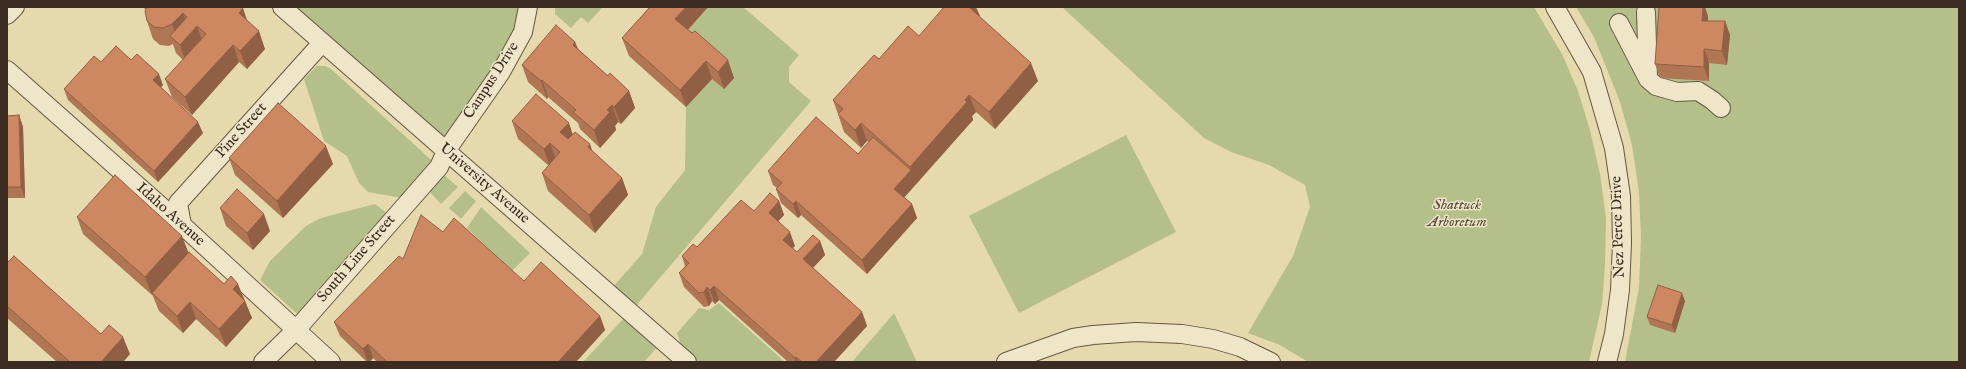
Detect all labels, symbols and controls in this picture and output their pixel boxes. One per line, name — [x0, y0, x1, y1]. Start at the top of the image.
street label: Campus Drive — [460, 39, 524, 123]
street label: Pine Street — [213, 100, 271, 162]
street label: University Avenue — [435, 140, 533, 228]
street label: Nez Perce Drive — [1608, 176, 1630, 278]
street label: Idaho Avenue — [132, 180, 208, 250]
park label: Shattuck Arboretum — [1428, 197, 1486, 232]
street label: South Line Street — [314, 212, 400, 306]

